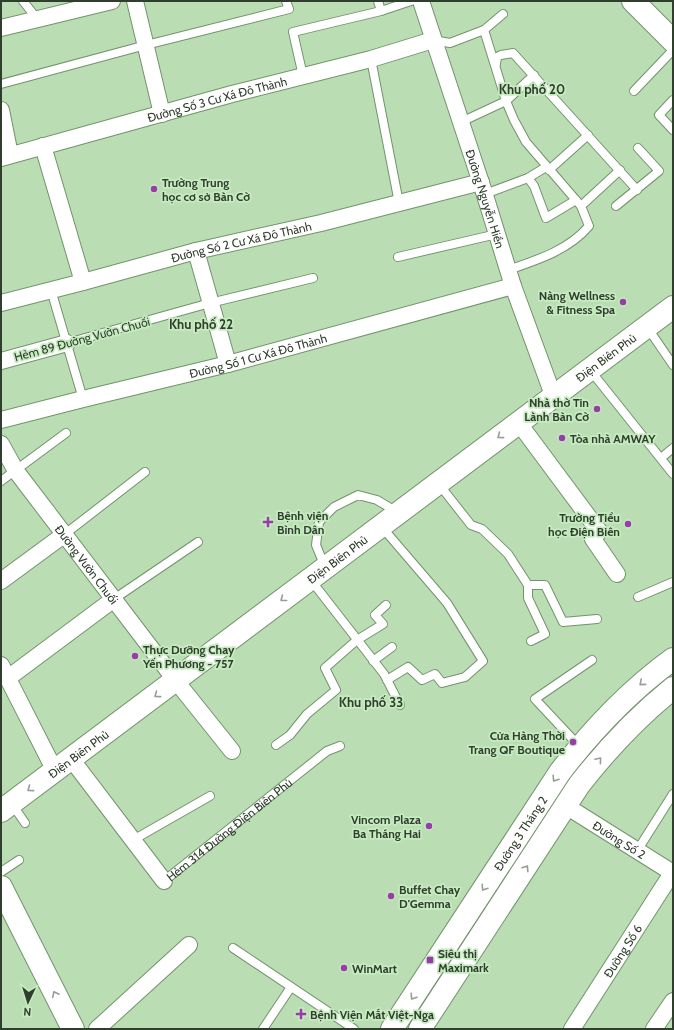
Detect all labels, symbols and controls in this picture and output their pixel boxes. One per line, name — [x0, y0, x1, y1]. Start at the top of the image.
street label: Ðường Số 3 Cư Xá Đô Thành — [145, 73, 289, 125]
district label: Khu phố 20 — [499, 81, 565, 97]
street label: Đường Nguyễn Hiền — [463, 147, 508, 250]
place label: Trường Trung học cơ sở Bàn Cờ — [162, 175, 250, 204]
marker: Trường Trung học cơ sở Bàn Cờ — [149, 184, 159, 194]
street label: Ðường Số 2 Cư Xá Đô Thành — [169, 218, 313, 265]
place label: Nàng Wellness & Fitness Spa — [539, 288, 615, 317]
marker: Nàng Wellness & Fitness Spa — [618, 297, 628, 307]
street label: Hẻm 89 Đường Vườn Chuối — [12, 314, 152, 364]
district label: Khu phố 22 — [169, 316, 233, 332]
street label: Ðường Số 1 Cư Xá Đô Thành — [188, 330, 328, 381]
street label: Điện Biên Phủ — [572, 330, 639, 385]
place label: Nhà thờ Tin Lành Bàn Cờ — [524, 395, 589, 424]
marker: Nhà thờ Tin Lành Bàn Cờ — [592, 404, 602, 414]
one-way arrow — [497, 431, 504, 438]
place label: Tòa nhà AMWAY — [570, 431, 656, 446]
marker: Tòa nhà AMWAY — [557, 433, 567, 443]
place label: Bệnh viện Bình Dân — [277, 508, 328, 537]
place label: Trường Tiểu học Điện Biên — [548, 510, 620, 539]
marker: Bệnh viện Bình Dân — [262, 516, 274, 528]
marker: Trường Tiểu học Điện Biên — [623, 519, 633, 529]
street label: Đường Vườn Chuối — [52, 522, 122, 607]
street label: Điện Biên Phủ — [304, 531, 370, 587]
one-way arrow — [280, 595, 287, 602]
place label: Thực Dưỡng Chay Yến Phương - 757 — [142, 642, 235, 671]
marker: Thực Dưỡng Chay Yến Phương - 757 — [130, 651, 140, 661]
one-way arrow — [640, 678, 647, 685]
one-way arrow — [155, 691, 162, 698]
district label: Khu phố 33 — [339, 694, 403, 710]
street label: Điện Biên Phủ — [45, 726, 111, 781]
place label: Cửa Hàng Thời Trang QF Boutique — [468, 728, 565, 757]
marker: Cửa Hàng Thời Trang QF Boutique — [568, 737, 578, 747]
one-way arrow — [594, 758, 601, 765]
street label: Hẻm 314 Đường Điện Biên Phủ — [163, 775, 295, 884]
one-way arrow — [553, 775, 560, 782]
one-way arrow — [28, 785, 35, 792]
street label: Đường 3 Tháng 2 — [490, 793, 550, 873]
place label: Vincom Plaza Ba Tháng Hai — [351, 812, 421, 841]
street label: Đường Số 2 — [590, 817, 649, 862]
marker: Vincom Plaza Ba Tháng Hai — [424, 821, 434, 831]
one-way arrow — [521, 865, 528, 872]
place label: Buffet Chay D'Gemma — [399, 882, 461, 911]
one-way arrow — [481, 884, 489, 891]
marker: Buffet Chay D'Gemma — [386, 891, 396, 901]
street label: Đường Số 6 — [600, 921, 645, 980]
place label: Siêu thị Maximark — [438, 946, 489, 975]
marker: Siêu thị Maximark — [425, 955, 435, 965]
place label: WinMart — [352, 961, 397, 976]
marker: WinMart — [339, 963, 349, 973]
north arrow — [8, 982, 48, 1022]
one-way arrow — [52, 991, 60, 999]
one-way arrow — [411, 992, 418, 999]
text: N — [23, 1005, 32, 1019]
place label: Bệnh Viện Mắt Việt-Nga — [310, 1007, 434, 1022]
marker: Bệnh Viện Mắt Việt-Nga — [295, 1008, 307, 1020]

